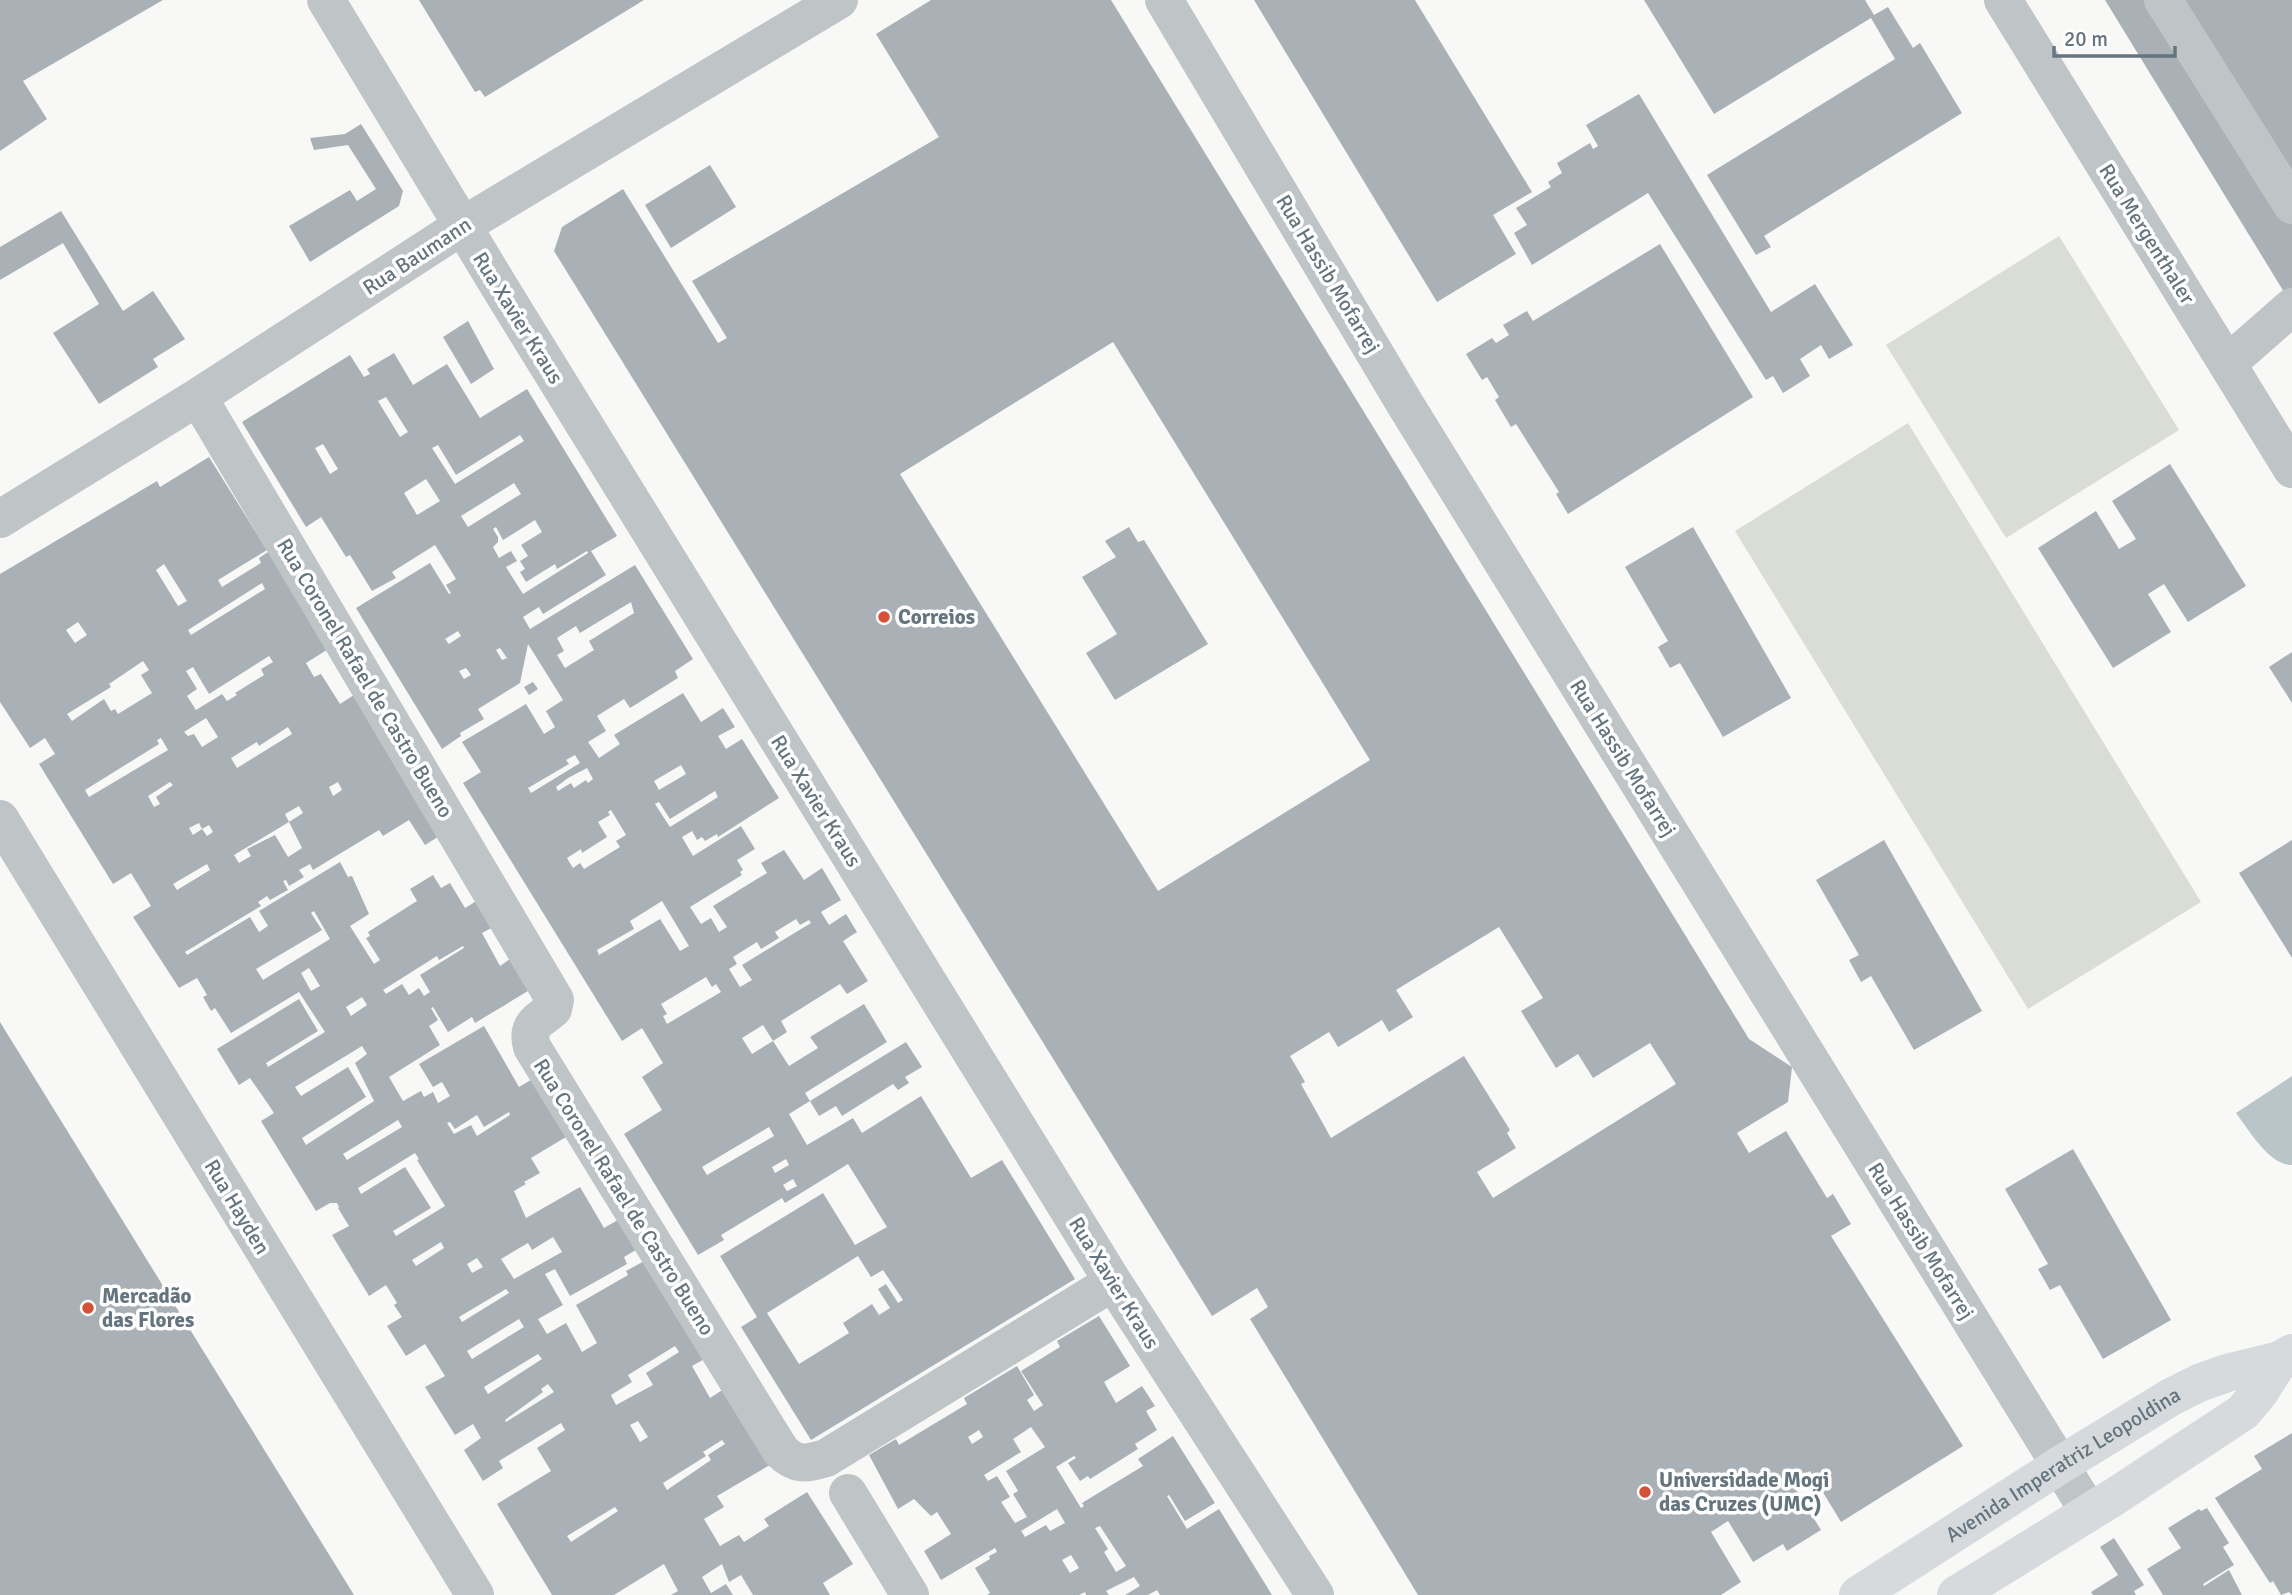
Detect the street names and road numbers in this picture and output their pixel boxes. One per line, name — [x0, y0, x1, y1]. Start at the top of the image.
street label: Rua Mergenthaler — [2093, 159, 2201, 309]
street label: Rua Hassib Mofarrej — [1270, 190, 1386, 358]
street label: Rua Baumann — [358, 211, 476, 301]
street label: Rua Xavier Kraus — [467, 247, 569, 389]
street label: Rua Coronel Rafael de Castro Bueno — [271, 534, 459, 822]
street label: Rua Hassib Mofarrej — [1564, 675, 1682, 841]
street label: Rua Xavier Kraus — [765, 730, 867, 872]
street label: Rua Coronel Rafael de Castro Bueno — [528, 1054, 720, 1340]
street label: Rua Hayden — [199, 1155, 275, 1259]
street label: Rua Hassib Mofarrej — [1862, 1158, 1980, 1324]
street label: Rua Xavier Kraus — [1063, 1212, 1165, 1354]
street label: Avenida Imperatriz Leopoldina — [1941, 1381, 2185, 1548]

